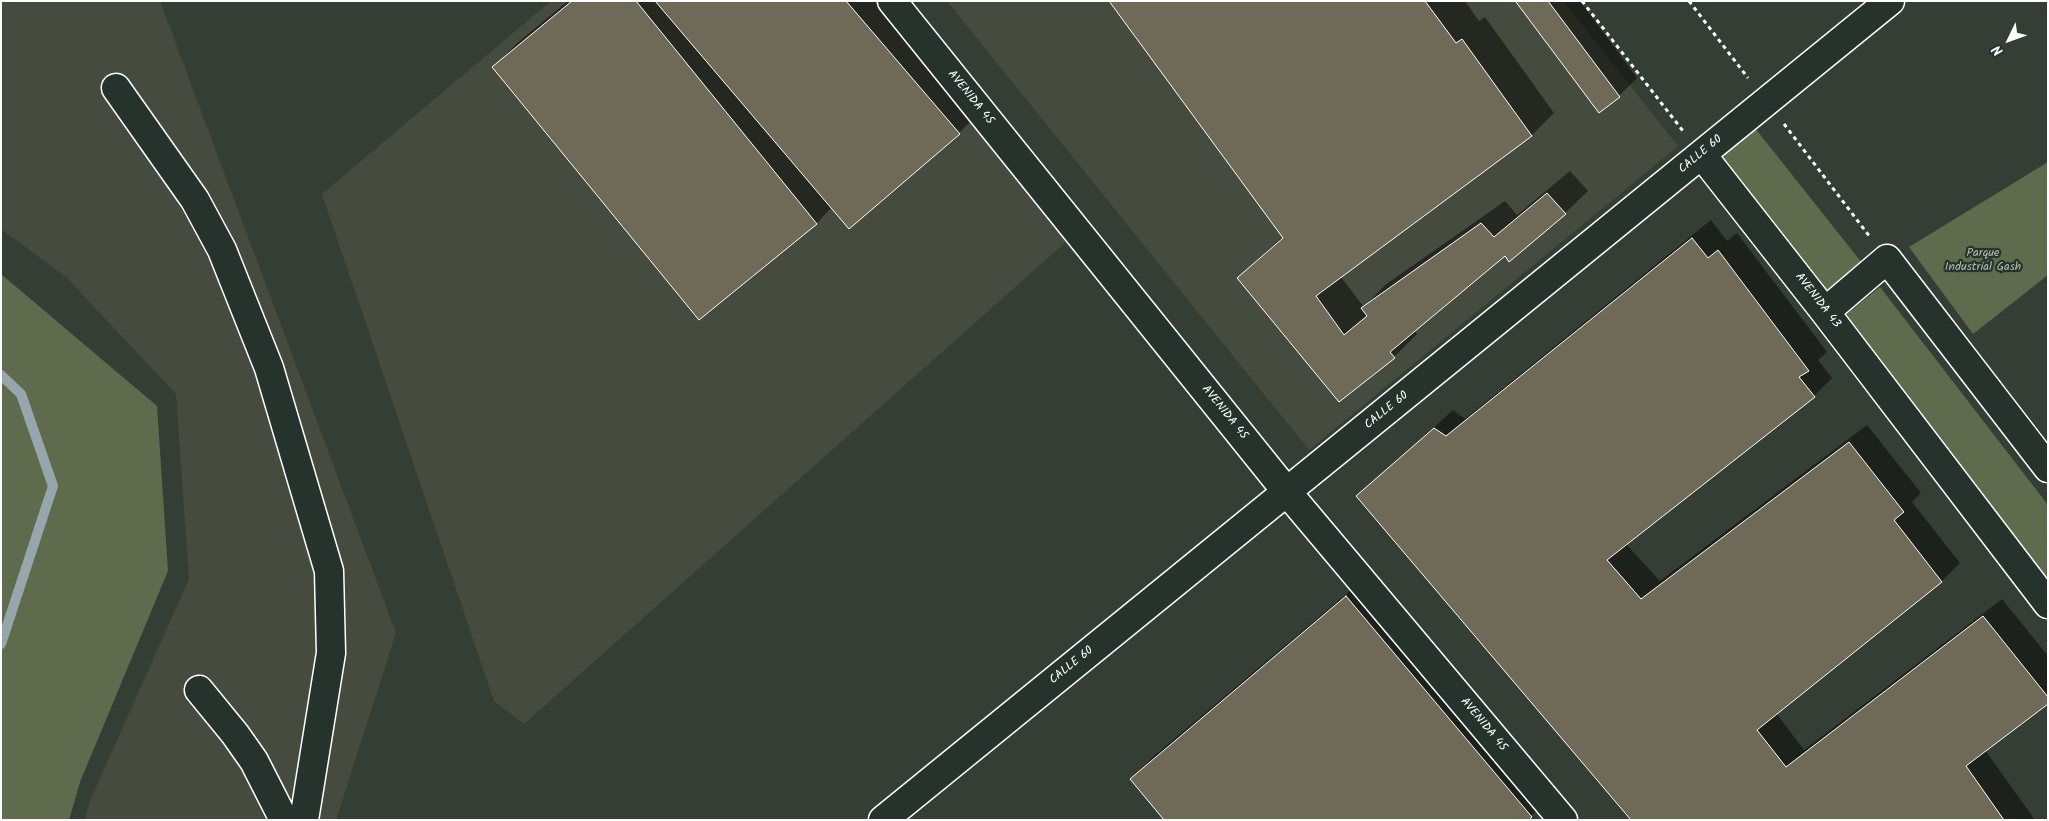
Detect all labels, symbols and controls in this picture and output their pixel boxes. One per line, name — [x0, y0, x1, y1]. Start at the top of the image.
north arrow — [1984, 15, 2034, 65]
text: N — [1987, 39, 2009, 61]
street label: AVENIDA 45 — [944, 68, 996, 128]
street label: CALLE 60 — [1676, 133, 1726, 177]
park label: Parque Industrial Gash — [1945, 247, 2021, 275]
street label: AVENIDA 43 — [1791, 271, 1843, 331]
street label: AVENIDA 45 — [1198, 383, 1250, 443]
street label: CALLE 60 — [1362, 389, 1412, 433]
street label: CALLE 60 — [1047, 644, 1097, 688]
street label: AVENIDA 45 — [1456, 695, 1510, 755]

